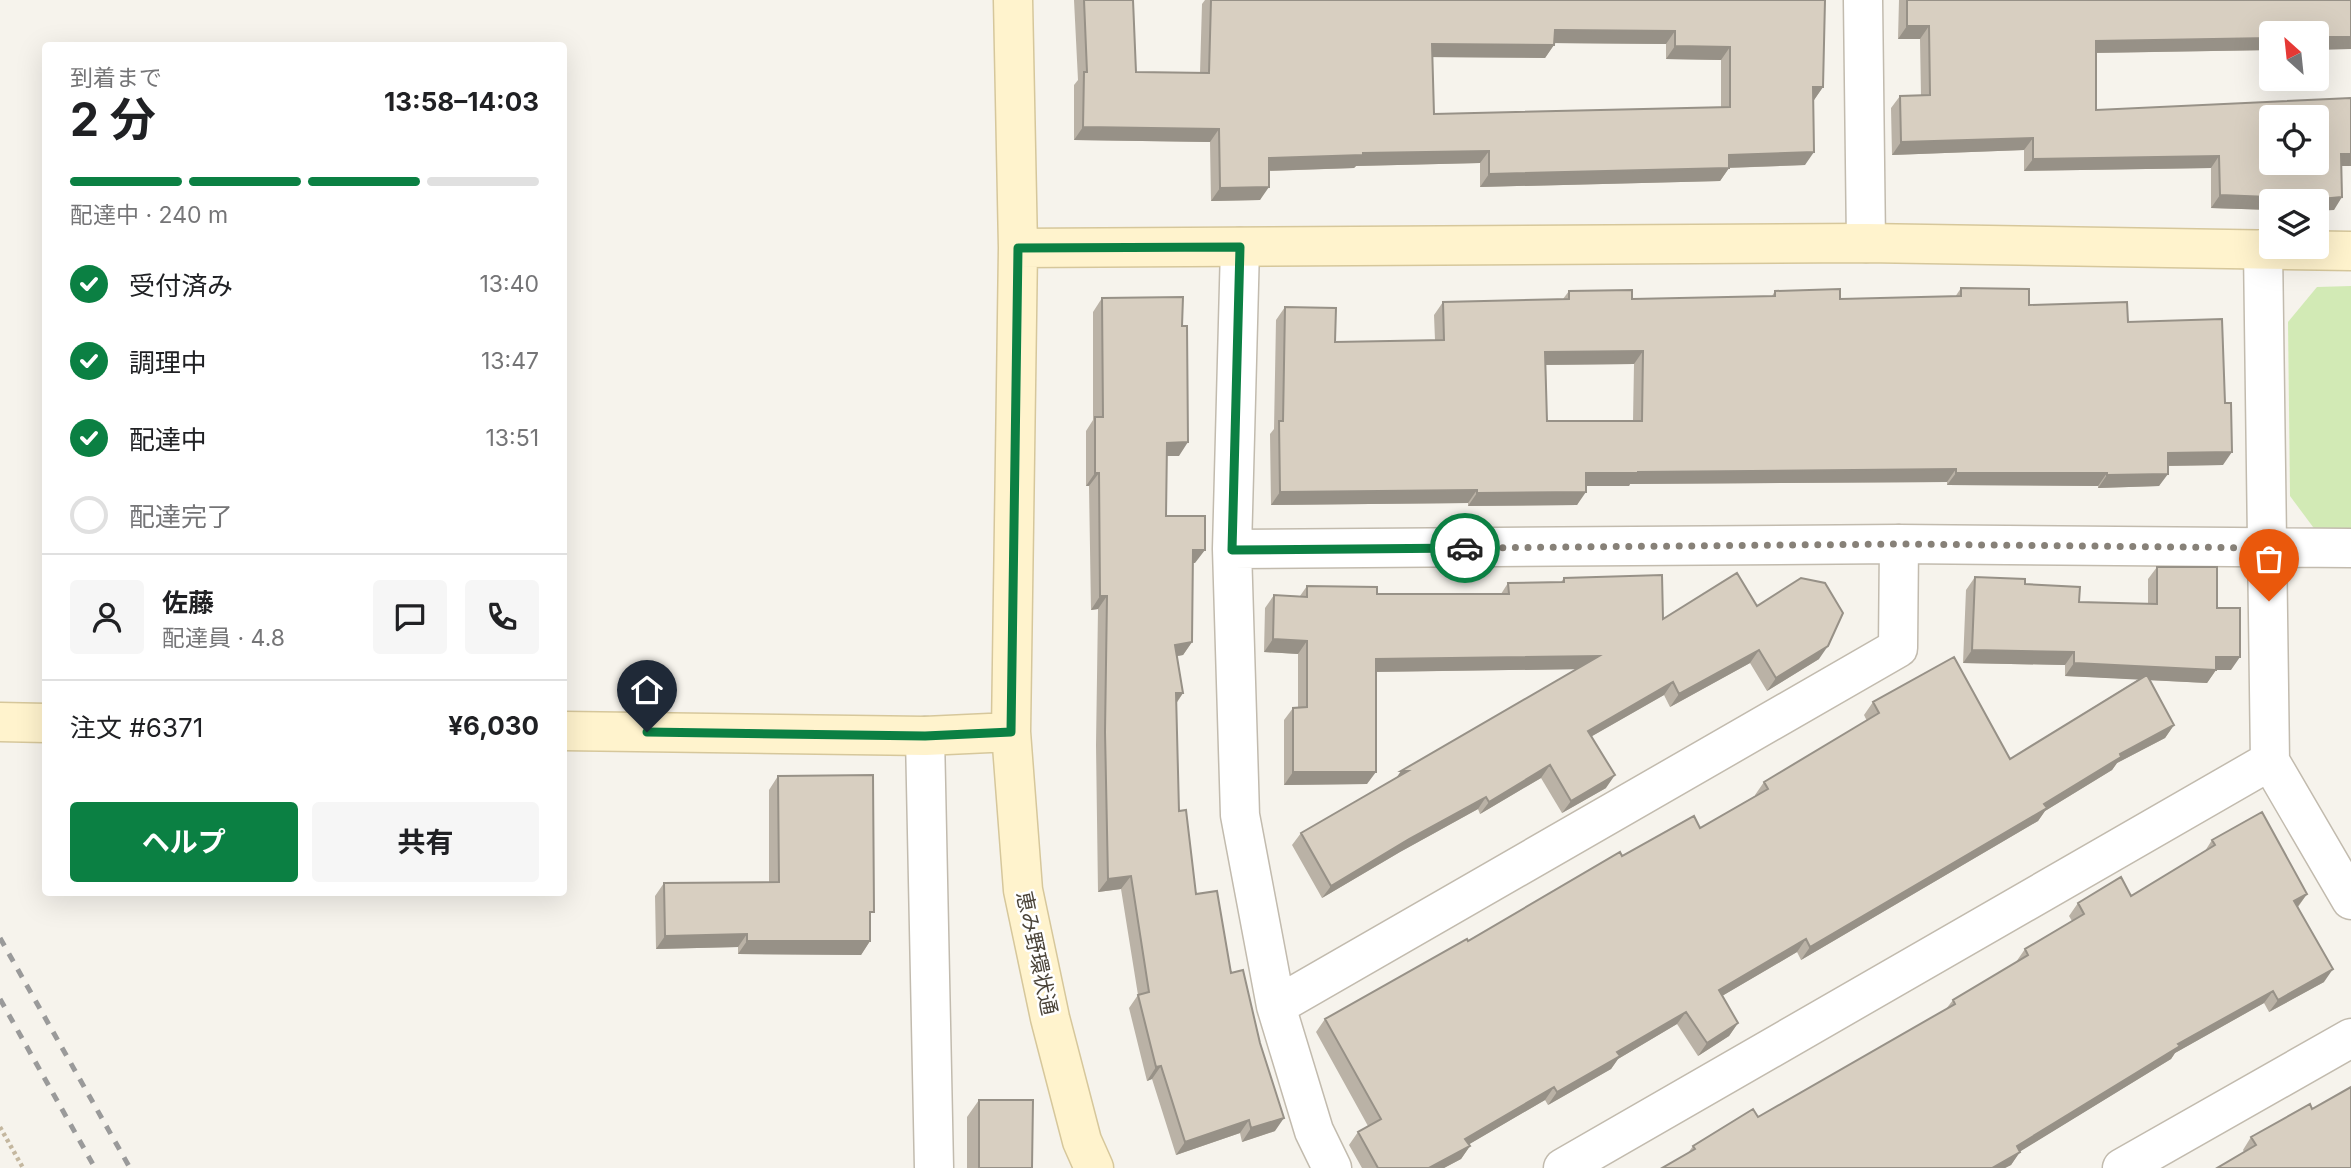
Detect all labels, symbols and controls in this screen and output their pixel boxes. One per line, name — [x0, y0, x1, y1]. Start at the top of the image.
north arrow — [2259, 21, 2329, 91]
map controls — [2259, 21, 2329, 259]
text: 到着まで — [70, 64, 162, 92]
text: 13:58–14:03 — [384, 86, 539, 117]
text: 2 分 — [70, 91, 156, 147]
button: locate — [2259, 105, 2329, 175]
button: layers — [2259, 189, 2329, 259]
text: 配達中 · 240 m — [70, 201, 228, 229]
icon: check — [70, 265, 108, 303]
text: 受付済み — [129, 270, 233, 301]
text: 13:40 — [479, 270, 539, 298]
icon: check — [70, 342, 108, 380]
text: 調理中 — [129, 347, 207, 378]
text: 13:47 — [481, 347, 539, 375]
icon: check — [70, 419, 108, 457]
text: 配達中 — [129, 424, 207, 455]
text: 13:51 — [485, 424, 539, 452]
text: 配達完了 — [129, 501, 233, 532]
courier — [1430, 513, 1500, 583]
icon: car — [1446, 529, 1484, 567]
pin — [2239, 529, 2299, 601]
icon: bag — [2250, 540, 2288, 578]
button: person — [70, 580, 144, 654]
button: chat — [373, 580, 447, 654]
button: phone — [465, 580, 539, 654]
text: 佐藤 — [162, 587, 214, 618]
text: 配達員 · 4.8 — [162, 624, 285, 652]
pin — [617, 660, 677, 732]
icon: home — [628, 671, 666, 709]
text: ¥6,030 — [448, 710, 539, 741]
text: 注文 #6371 — [70, 712, 203, 743]
button: ヘルプ — [70, 802, 298, 882]
button: 共有 — [312, 802, 539, 882]
street label: 恵み野環状通 — [1012, 889, 1062, 1017]

